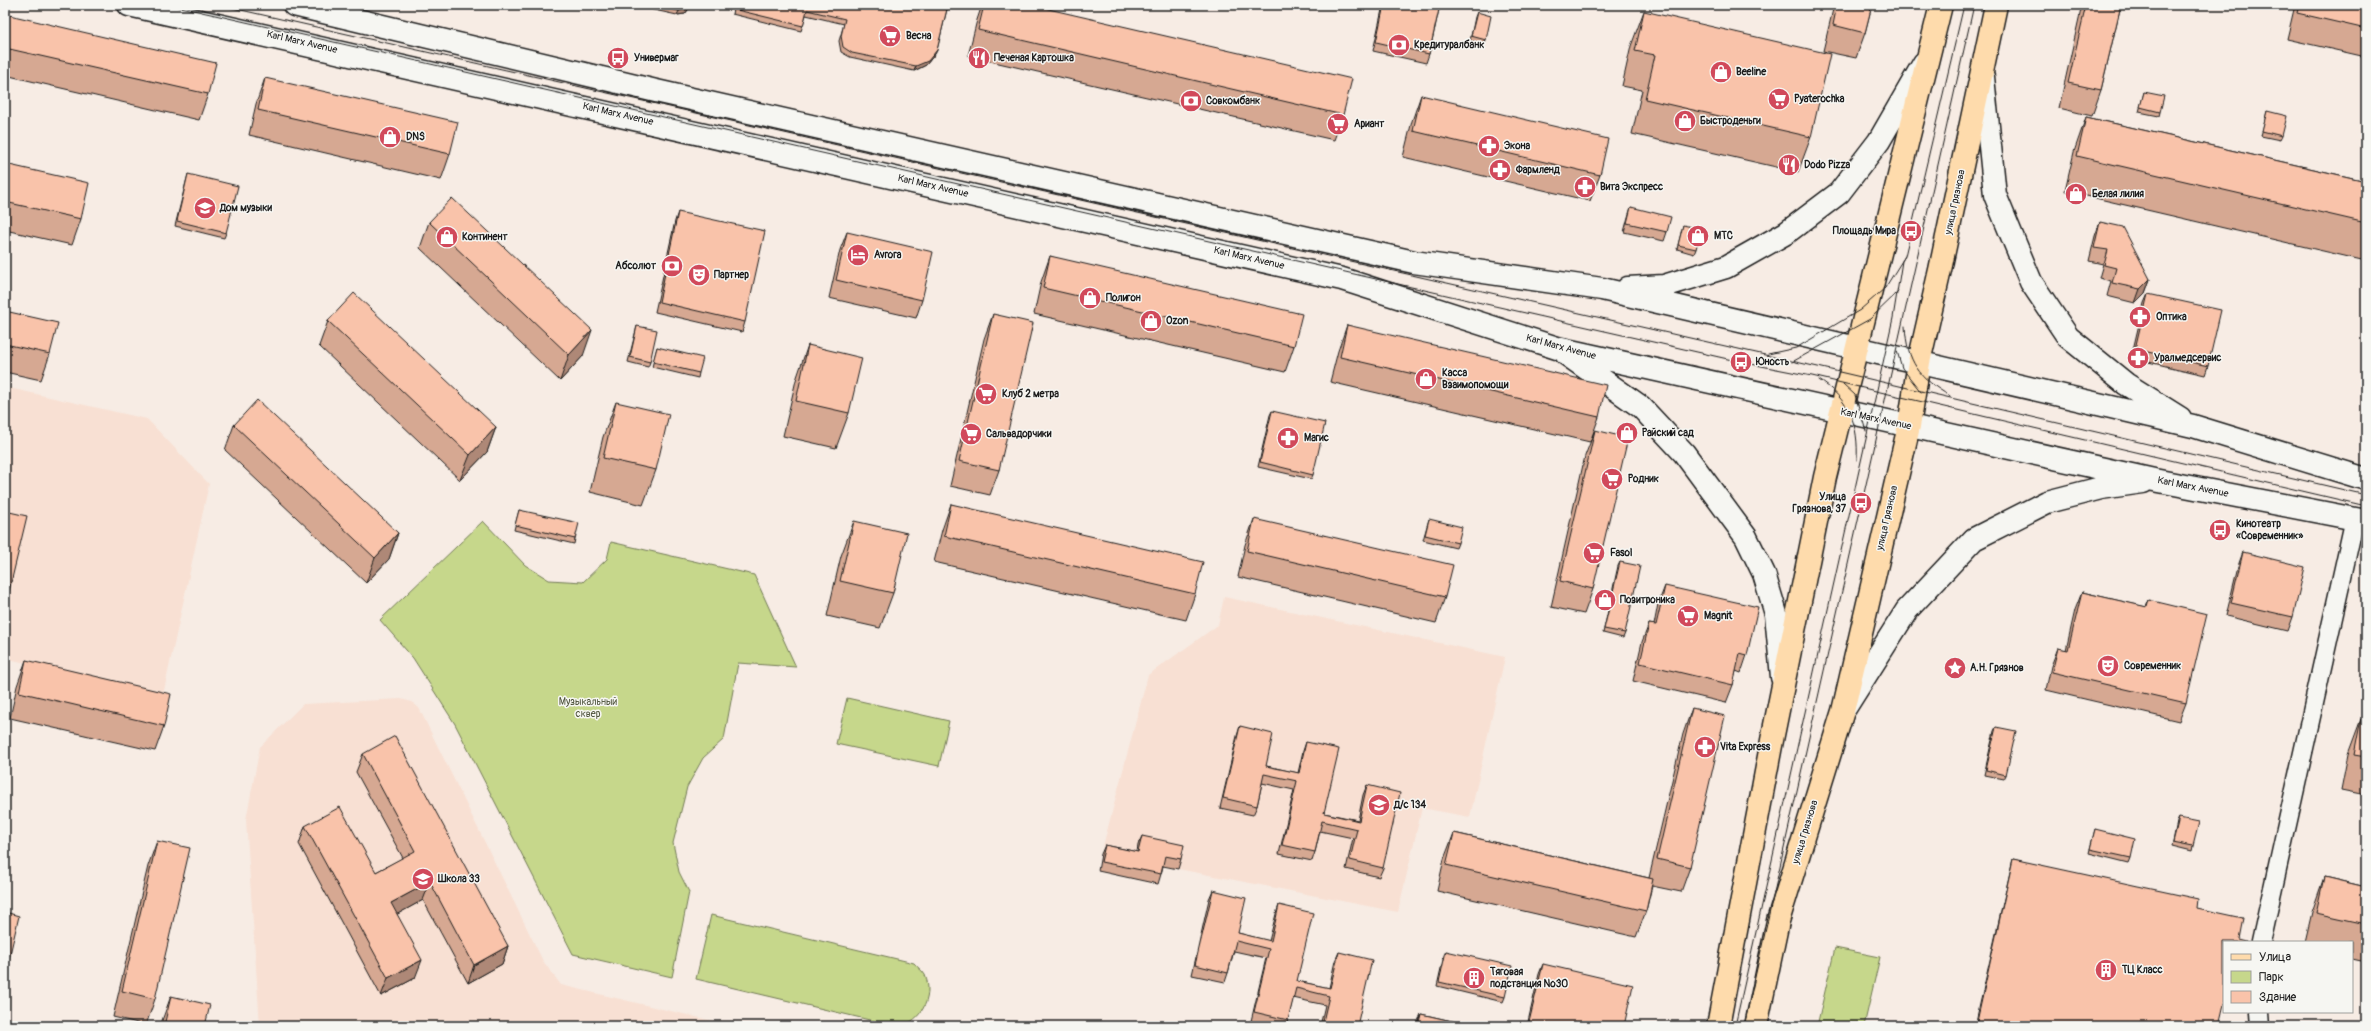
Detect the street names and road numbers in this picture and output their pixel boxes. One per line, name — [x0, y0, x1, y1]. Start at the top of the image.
street label: Karl Marx Avenue — [266, 28, 339, 56]
street label: Karl Marx Avenue — [582, 100, 655, 128]
street label: улица Грязнова — [1942, 168, 1968, 237]
street label: Karl Marx Avenue — [897, 172, 970, 200]
street label: Karl Marx Avenue — [1213, 244, 1286, 272]
street label: Karl Marx Avenue — [1525, 332, 1597, 362]
street label: Karl Marx Avenue — [1839, 406, 1913, 432]
street label: Karl Marx Avenue — [2156, 474, 2230, 500]
street label: улица Грязнова — [1874, 484, 1900, 552]
street label: улица Грязнова — [1789, 798, 1820, 866]

